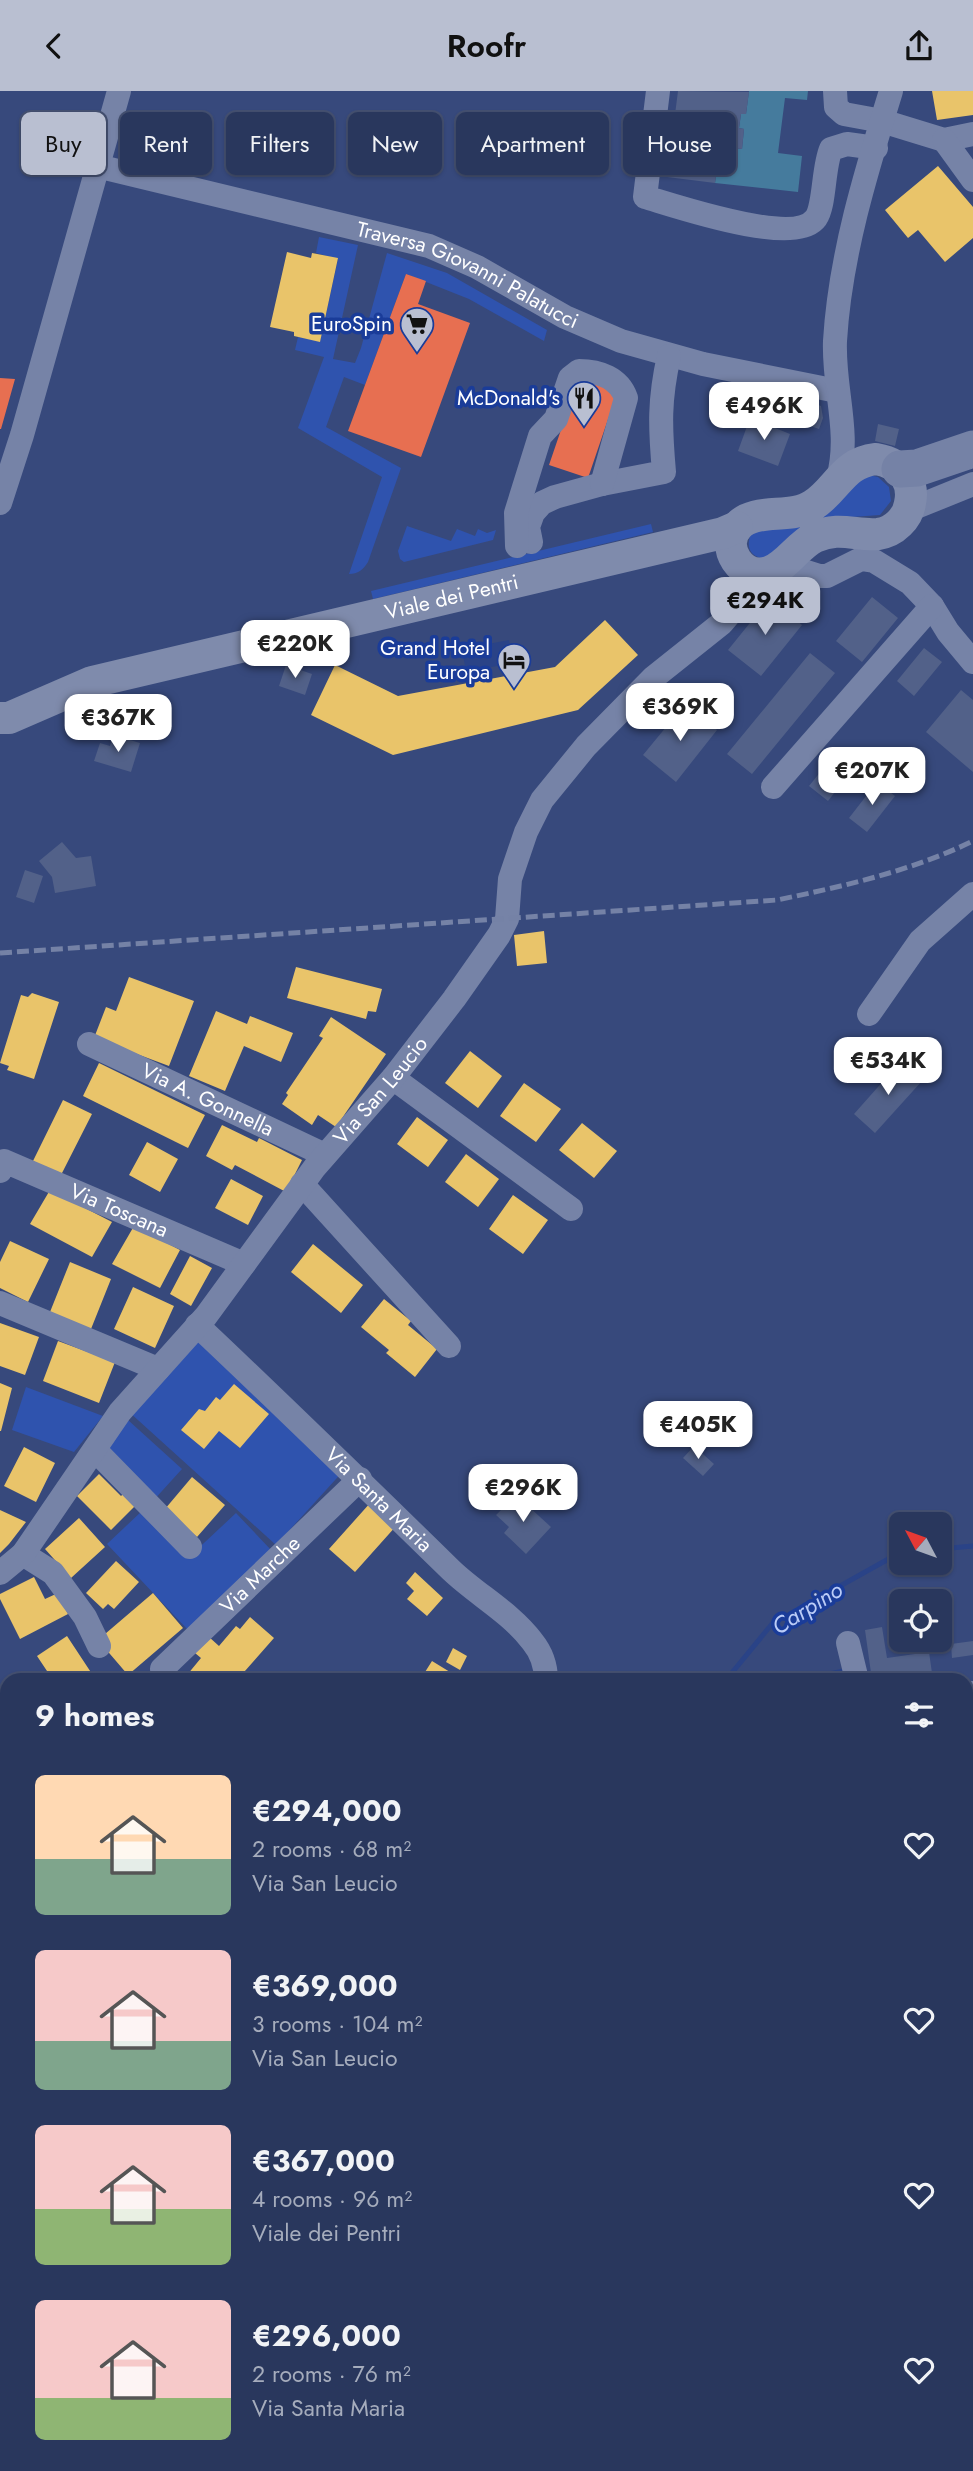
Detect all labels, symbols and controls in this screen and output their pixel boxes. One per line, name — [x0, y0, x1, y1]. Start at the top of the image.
text: Roofr — [447, 23, 526, 69]
icon: back — [35, 27, 73, 65]
icon: share — [900, 27, 938, 65]
chip: Buy — [21, 112, 106, 175]
chip: Rent — [120, 112, 212, 175]
chip: Filters — [226, 112, 334, 175]
chip: New — [348, 112, 442, 175]
chip: Apartment — [456, 112, 609, 175]
chip: House — [623, 112, 736, 175]
street label: Traversa Giovanni Palatucci — [354, 214, 583, 336]
supermarket icon: EuroSpin — [398, 305, 436, 354]
place label: EuroSpin — [311, 309, 392, 339]
restaurant icon: McDonald's — [565, 379, 603, 428]
place label: McDonald's — [457, 383, 560, 413]
pin: €496K — [715, 383, 813, 442]
text: €496K — [725, 388, 803, 422]
street label: Viale dei Pentri — [382, 567, 522, 627]
pin: €294K — [716, 577, 814, 637]
text: €294K — [726, 583, 804, 617]
pin: €220K — [246, 621, 344, 680]
text: €220K — [257, 626, 333, 660]
place label: Grand Hotel Europa — [380, 633, 490, 687]
hotel icon: Grand Hotel Europa — [495, 641, 533, 690]
pin: €369K — [631, 683, 729, 743]
text: €369K — [642, 689, 718, 723]
pin: €367K — [69, 695, 167, 754]
text: €367K — [81, 700, 155, 734]
pin: €207K — [823, 747, 921, 807]
text: €207K — [834, 753, 910, 787]
street label: Via San Leucio — [326, 1030, 435, 1151]
pin: €534K — [839, 1037, 937, 1097]
text: €534K — [850, 1043, 926, 1077]
street label: Via A. Gonnella — [136, 1056, 279, 1144]
street label: Via Toscana — [65, 1176, 173, 1245]
pin: €405K — [649, 1401, 747, 1461]
text: €405K — [659, 1407, 737, 1441]
street label: Via Santa Maria — [318, 1440, 439, 1559]
pin: €296K — [474, 1465, 572, 1524]
text: €296K — [484, 1470, 562, 1504]
north arrow — [889, 1512, 952, 1575]
map controls — [889, 1512, 952, 1652]
street label: Via Marche — [213, 1529, 307, 1621]
water label: Carpino — [765, 1572, 850, 1643]
button: locate — [889, 1589, 952, 1652]
text: 9 homes — [35, 1694, 154, 1737]
icon: filters — [900, 1696, 938, 1734]
text: €294,000 — [252, 1789, 402, 1832]
icon: home — [91, 1803, 175, 1887]
icon: heart — [900, 1826, 938, 1864]
text: 2 rooms · 68 m² — [252, 1832, 411, 1866]
text: Via San Leucio — [252, 1866, 398, 1900]
text: €369,000 — [252, 1964, 398, 2007]
icon: home — [91, 1978, 175, 2062]
icon: heart — [900, 2001, 938, 2039]
text: 3 rooms · 104 m² — [252, 2007, 422, 2041]
text: Via San Leucio — [252, 2041, 398, 2075]
text: €367,000 — [252, 2139, 395, 2182]
icon: home — [91, 2153, 175, 2237]
icon: heart — [900, 2176, 938, 2214]
text: 4 rooms · 96 m² — [252, 2182, 412, 2216]
text: Viale dei Pentri — [252, 2216, 401, 2250]
text: €296,000 — [252, 2314, 401, 2357]
icon: home — [91, 2328, 175, 2412]
icon: heart — [900, 2351, 938, 2389]
text: 2 rooms · 76 m² — [252, 2357, 411, 2391]
text: Via Santa Maria — [252, 2391, 405, 2425]

